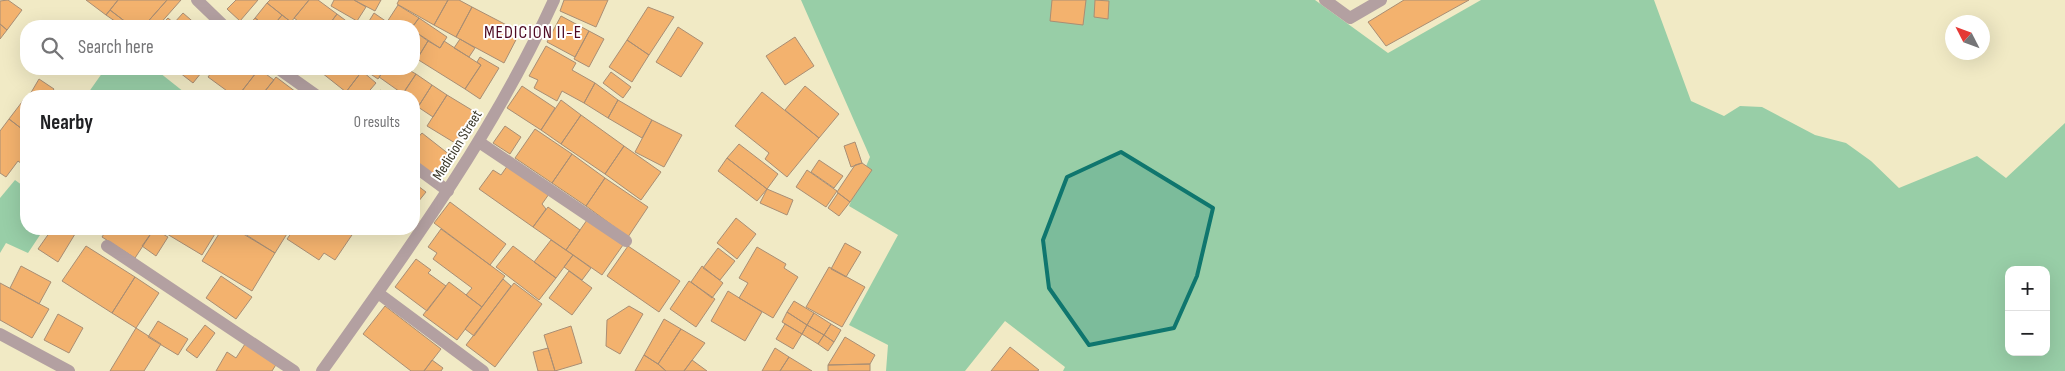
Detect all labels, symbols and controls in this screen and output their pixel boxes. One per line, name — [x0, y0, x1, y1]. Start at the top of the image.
north arrow — [1945, 15, 1990, 60]
search box — [20, 20, 420, 75]
district label: MEDICION II-E — [484, 22, 582, 43]
icon: search — [38, 34, 66, 62]
text: Search here — [78, 36, 154, 59]
street label: Medicion Street — [428, 106, 487, 184]
text: Nearby — [40, 110, 93, 135]
text: 0 results — [354, 113, 400, 132]
map controls — [2005, 266, 2050, 356]
button: + — [2005, 266, 2050, 311]
button: − — [2005, 311, 2050, 356]

